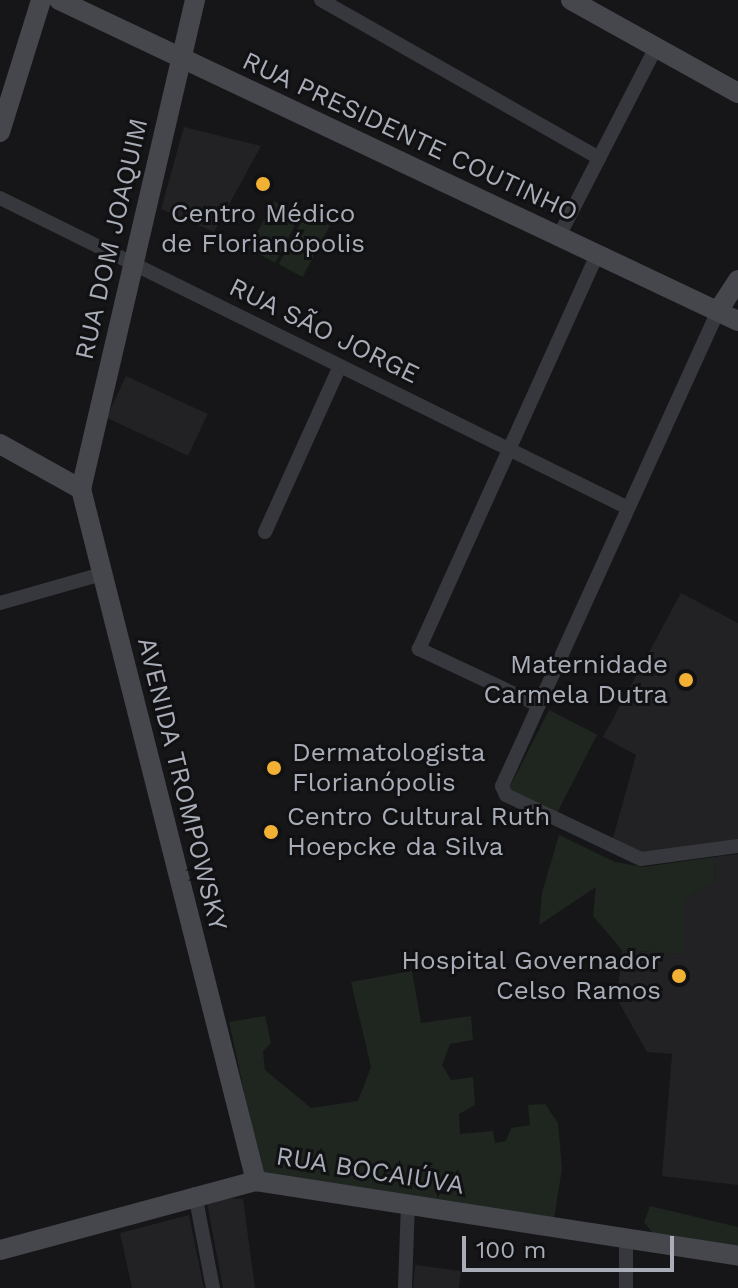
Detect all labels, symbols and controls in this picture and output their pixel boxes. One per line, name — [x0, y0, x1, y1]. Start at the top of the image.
street label: RUA PRESIDENTE COUTINHO — [237, 45, 583, 229]
street label: RUA DOM JOAQUIM — [69, 115, 155, 363]
marker: Centro Médico de Florianópolis — [252, 173, 274, 195]
place label: Centro Médico de Florianópolis — [161, 198, 365, 260]
street label: RUA SÃO JORGE — [223, 271, 425, 391]
street label: AVENIDA TROMPOWSKY — [130, 633, 234, 935]
place label: Maternidade Carmela Dutra — [483, 649, 668, 710]
marker: Maternidade Carmela Dutra — [675, 669, 697, 691]
place label: Dermatologista Florianópolis — [292, 737, 485, 798]
marker: Dermatologista Florianópolis — [263, 757, 285, 779]
place label: Centro Cultural Ruth Hoepcke da Silva — [287, 801, 551, 862]
marker: Centro Cultural Ruth Hoepcke da Silva — [262, 823, 280, 841]
place label: Hospital Governador Celso Ramos — [400, 945, 661, 1006]
marker: Hospital Governador Celso Ramos — [668, 965, 690, 987]
street label: RUA BOCAIÚVA — [273, 1141, 467, 1201]
scale bar — [466, 1220, 678, 1270]
text: 100 m — [476, 1236, 546, 1264]

